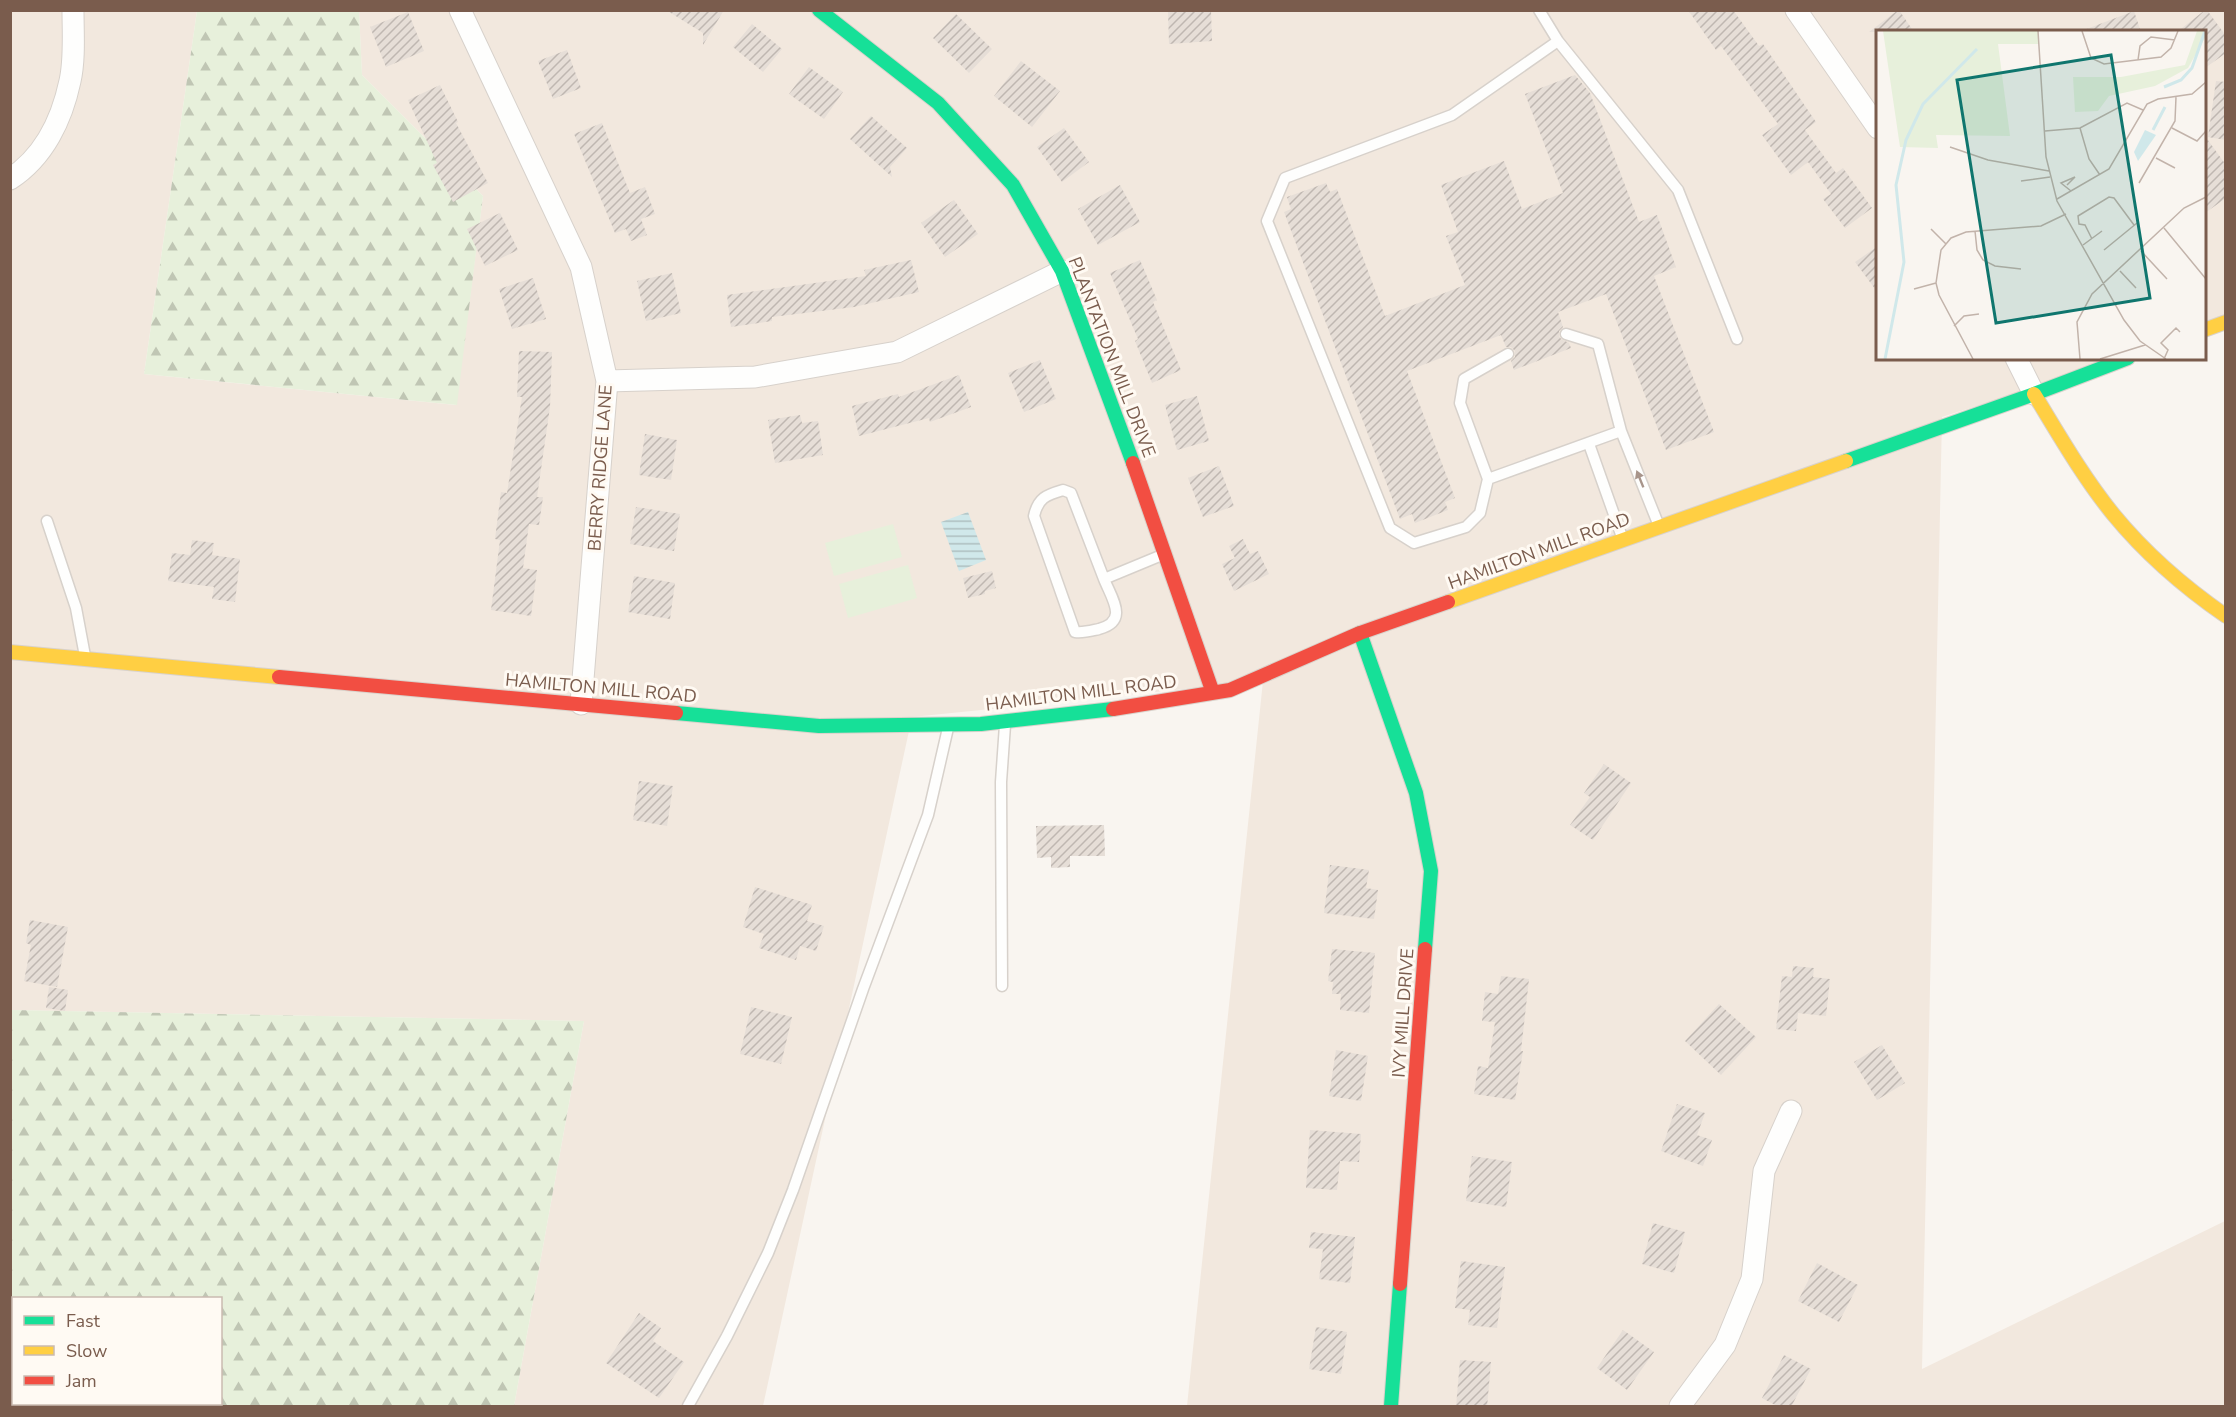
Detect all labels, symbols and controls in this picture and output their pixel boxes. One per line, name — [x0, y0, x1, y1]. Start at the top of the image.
inset map — [1876, 30, 2206, 360]
street label: PLANTATION MILL DRIVE — [1063, 253, 1161, 461]
street label: BERRY RIDGE LANE — [582, 384, 618, 552]
one-way arrow — [1635, 470, 1644, 488]
street label: HAMILTON MILL ROAD — [1445, 507, 1633, 595]
street label: HAMILTON MILL ROAD — [504, 668, 698, 708]
street label: HAMILTON MILL ROAD — [984, 669, 1178, 717]
street label: IVY MILL DRIVE — [1387, 948, 1419, 1078]
legend — [12, 1297, 222, 1405]
text: Fast — [66, 1309, 101, 1333]
text: Slow — [66, 1339, 107, 1363]
text: Jam — [65, 1369, 97, 1393]

